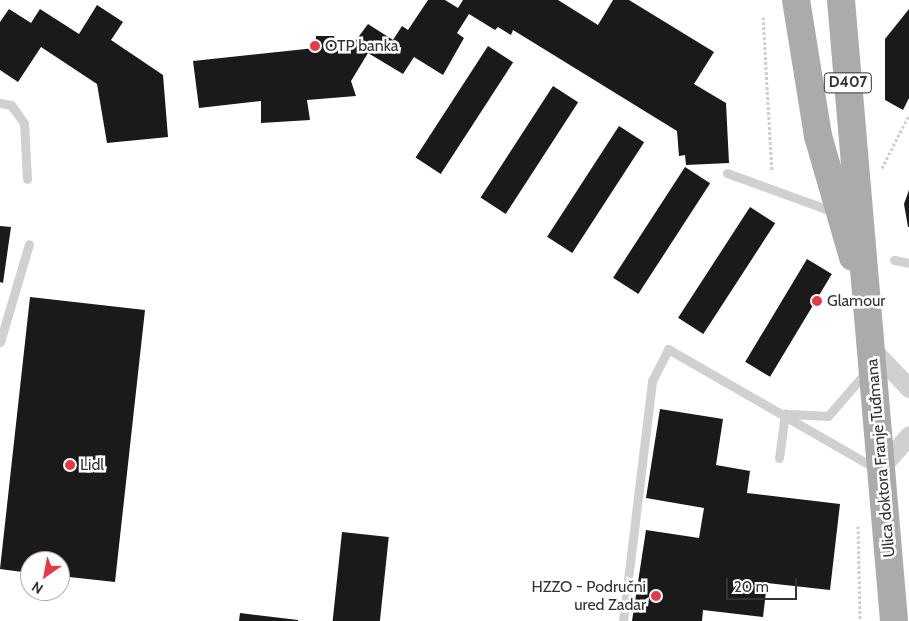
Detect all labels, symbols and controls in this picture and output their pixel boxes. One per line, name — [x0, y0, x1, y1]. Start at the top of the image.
place label: OTP banka — [325, 36, 398, 56]
marker: OTP banka — [309, 40, 321, 52]
road number: D407 — [823, 70, 873, 96]
place label: Glamour — [827, 291, 885, 311]
marker: Glamour — [811, 295, 823, 307]
street label: Ulica doktora Franje Tuđmana — [863, 358, 899, 558]
place label: Lidl — [80, 455, 104, 475]
marker: Lidl — [64, 459, 76, 471]
north arrow — [20, 551, 70, 601]
scale bar — [729, 568, 800, 600]
text: N — [28, 577, 46, 598]
place label: HZZO - Područni ured Zadar — [531, 577, 646, 615]
text: 20 m — [734, 578, 769, 596]
marker: HZZO - Područni ured Zadar — [650, 590, 662, 602]

